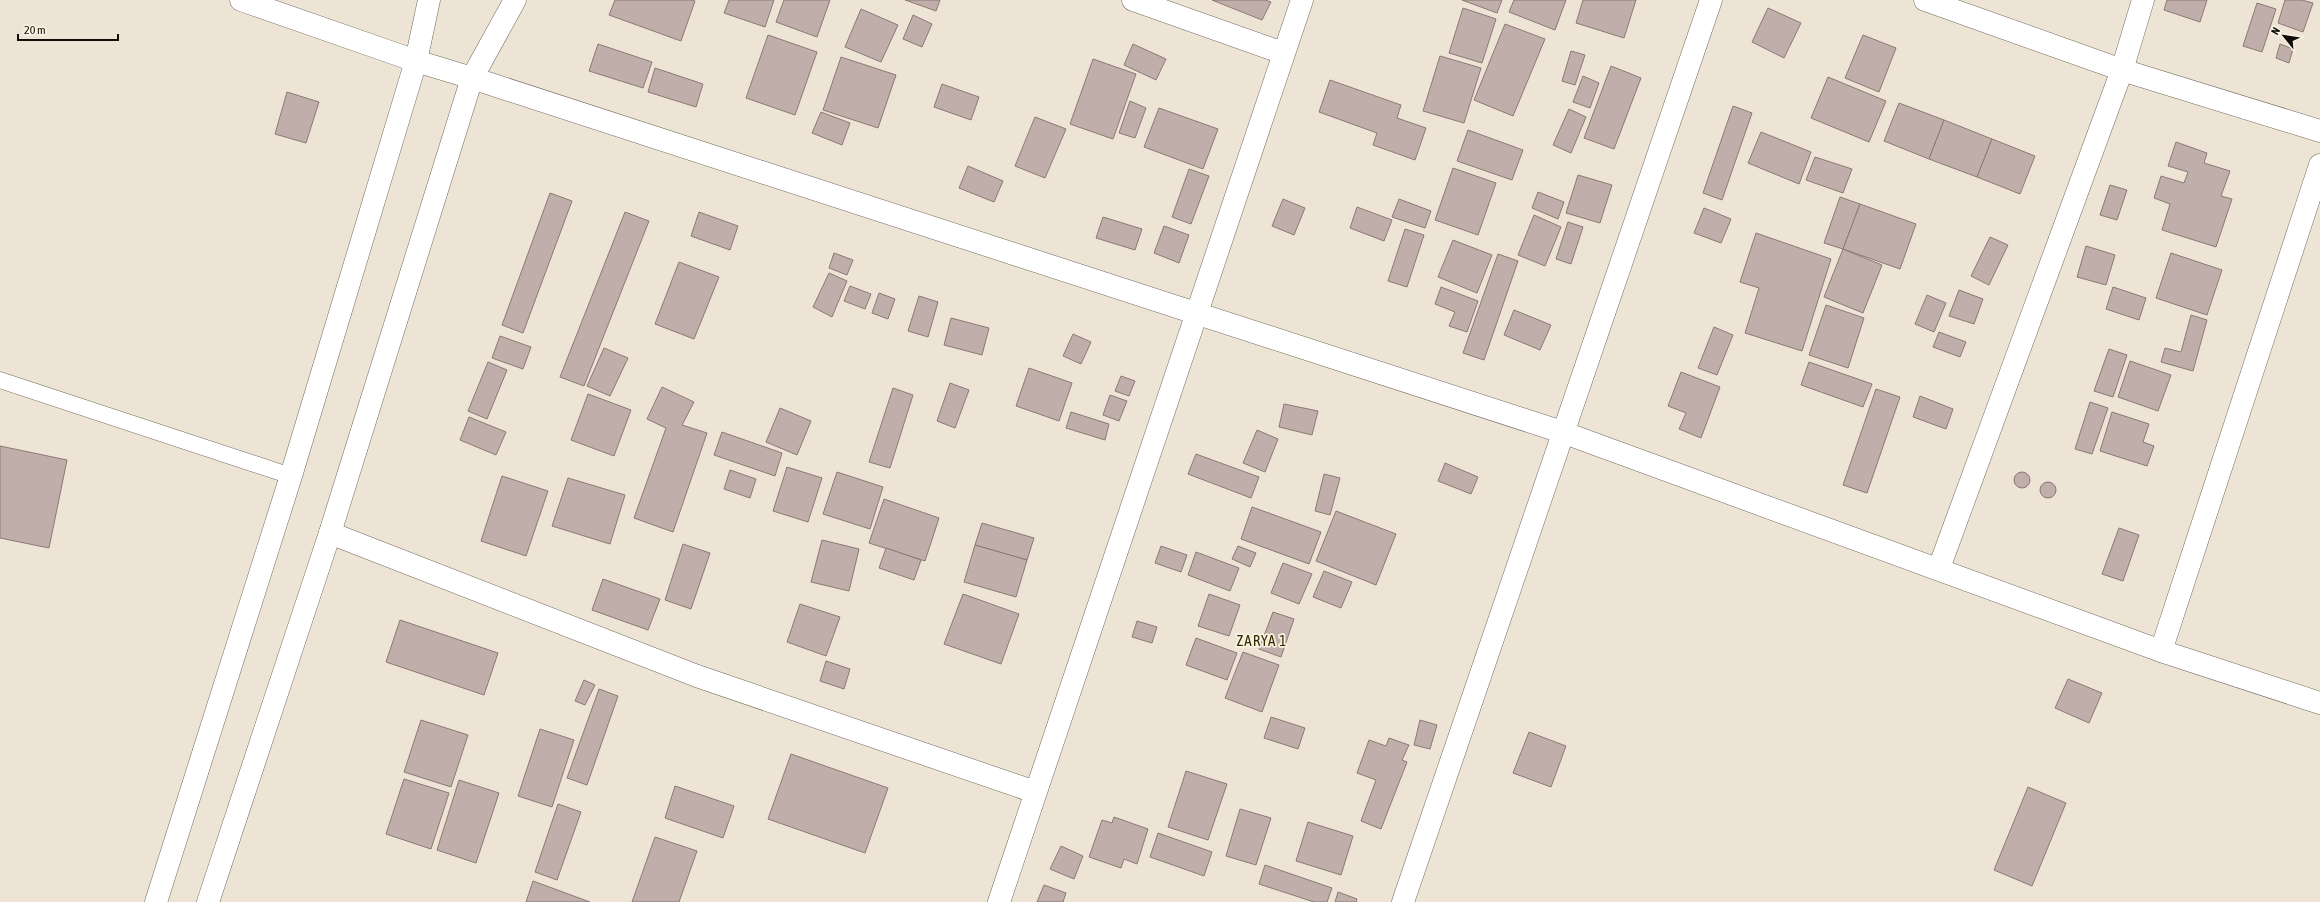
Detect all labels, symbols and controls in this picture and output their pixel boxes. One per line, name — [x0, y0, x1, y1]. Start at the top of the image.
scale bar — [18, 16, 118, 42]
north arrow — [2264, 16, 2304, 56]
text: 20 m — [24, 23, 46, 37]
text: N — [2269, 25, 2282, 37]
district label: ZARYA 1 — [1237, 632, 1287, 649]

